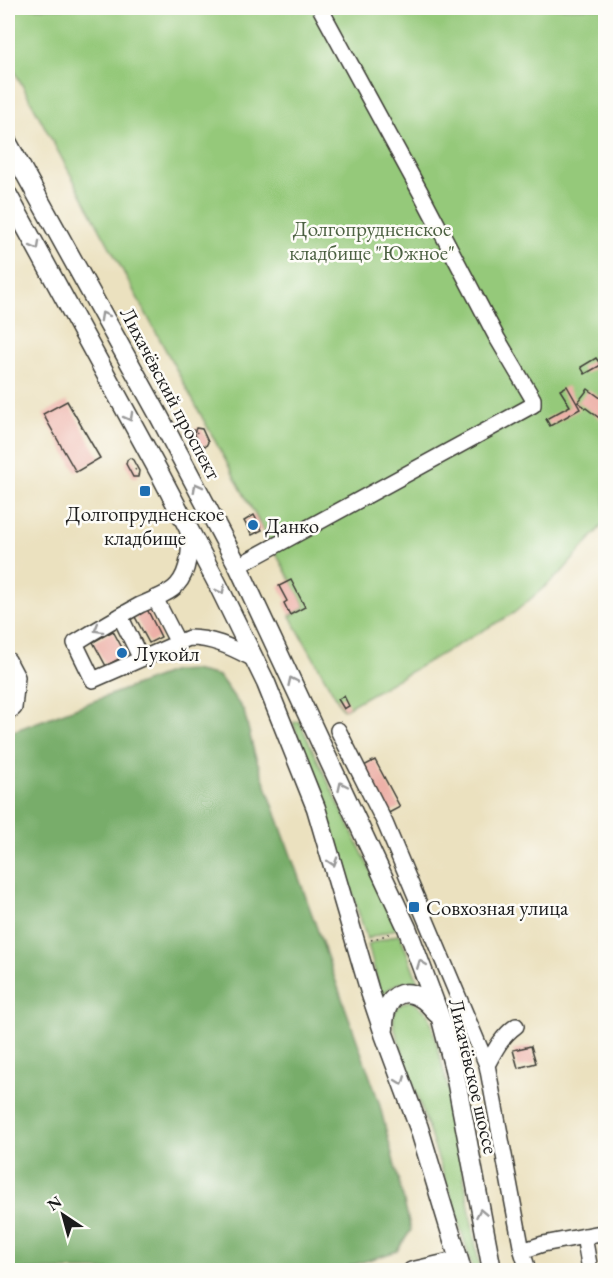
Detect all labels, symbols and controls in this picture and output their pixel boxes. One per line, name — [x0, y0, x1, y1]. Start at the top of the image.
park label: Долгопрудненское кладбище "Южное" — [289, 215, 455, 266]
one-way arrow — [29, 240, 40, 251]
street label: Лихачёвский проспект — [114, 302, 228, 484]
one-way arrow — [99, 312, 111, 322]
one-way arrow — [122, 411, 133, 422]
one-way arrow — [193, 483, 204, 494]
marker: Долгопрудненское кладбище — [138, 484, 152, 498]
place label: Долгопрудненское кладбище — [66, 500, 224, 551]
place label: Данко — [265, 512, 319, 539]
marker: Данко — [246, 518, 260, 532]
one-way arrow — [213, 583, 225, 594]
one-way arrow — [94, 622, 104, 633]
place label: Лукойл — [134, 640, 199, 667]
marker: Лукойл — [115, 646, 129, 660]
one-way arrow — [288, 676, 300, 687]
one-way arrow — [337, 782, 349, 793]
one-way arrow — [326, 856, 338, 867]
place label: Совхозная улица — [426, 894, 569, 921]
marker: Совхозная улица — [407, 900, 421, 914]
one-way arrow — [416, 959, 428, 970]
street label: Лихачёвское шоссе — [443, 995, 505, 1157]
one-way arrow — [394, 1076, 407, 1086]
north arrow — [33, 1185, 93, 1245]
text: N — [43, 1191, 66, 1216]
one-way arrow — [475, 1208, 488, 1218]

